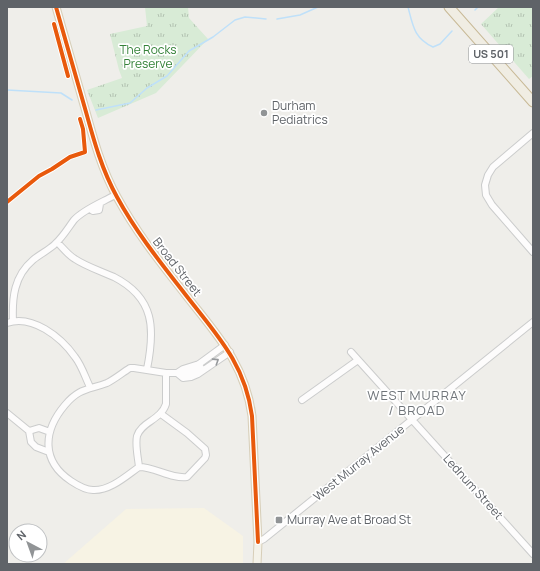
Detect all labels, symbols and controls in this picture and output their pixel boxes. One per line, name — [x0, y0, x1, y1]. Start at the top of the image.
park label: The Rocks Preserve — [119, 41, 177, 72]
road number: US 501 — [469, 45, 513, 63]
place label: Durham Pediatrics — [272, 97, 328, 128]
marker: Durham Pediatrics — [259, 108, 269, 118]
street label: Broad Street — [149, 234, 206, 300]
one-way arrow — [212, 358, 219, 366]
district label: WEST MURRAY / BROAD — [367, 386, 467, 419]
street label: West Murray Avenue — [310, 421, 408, 505]
street label: Lednum Street — [440, 450, 507, 523]
place label: Murray Ave at Broad St — [287, 511, 411, 528]
marker: Murray Ave at Broad St — [274, 515, 284, 525]
north arrow — [8, 523, 48, 563]
text: N — [13, 527, 29, 543]

